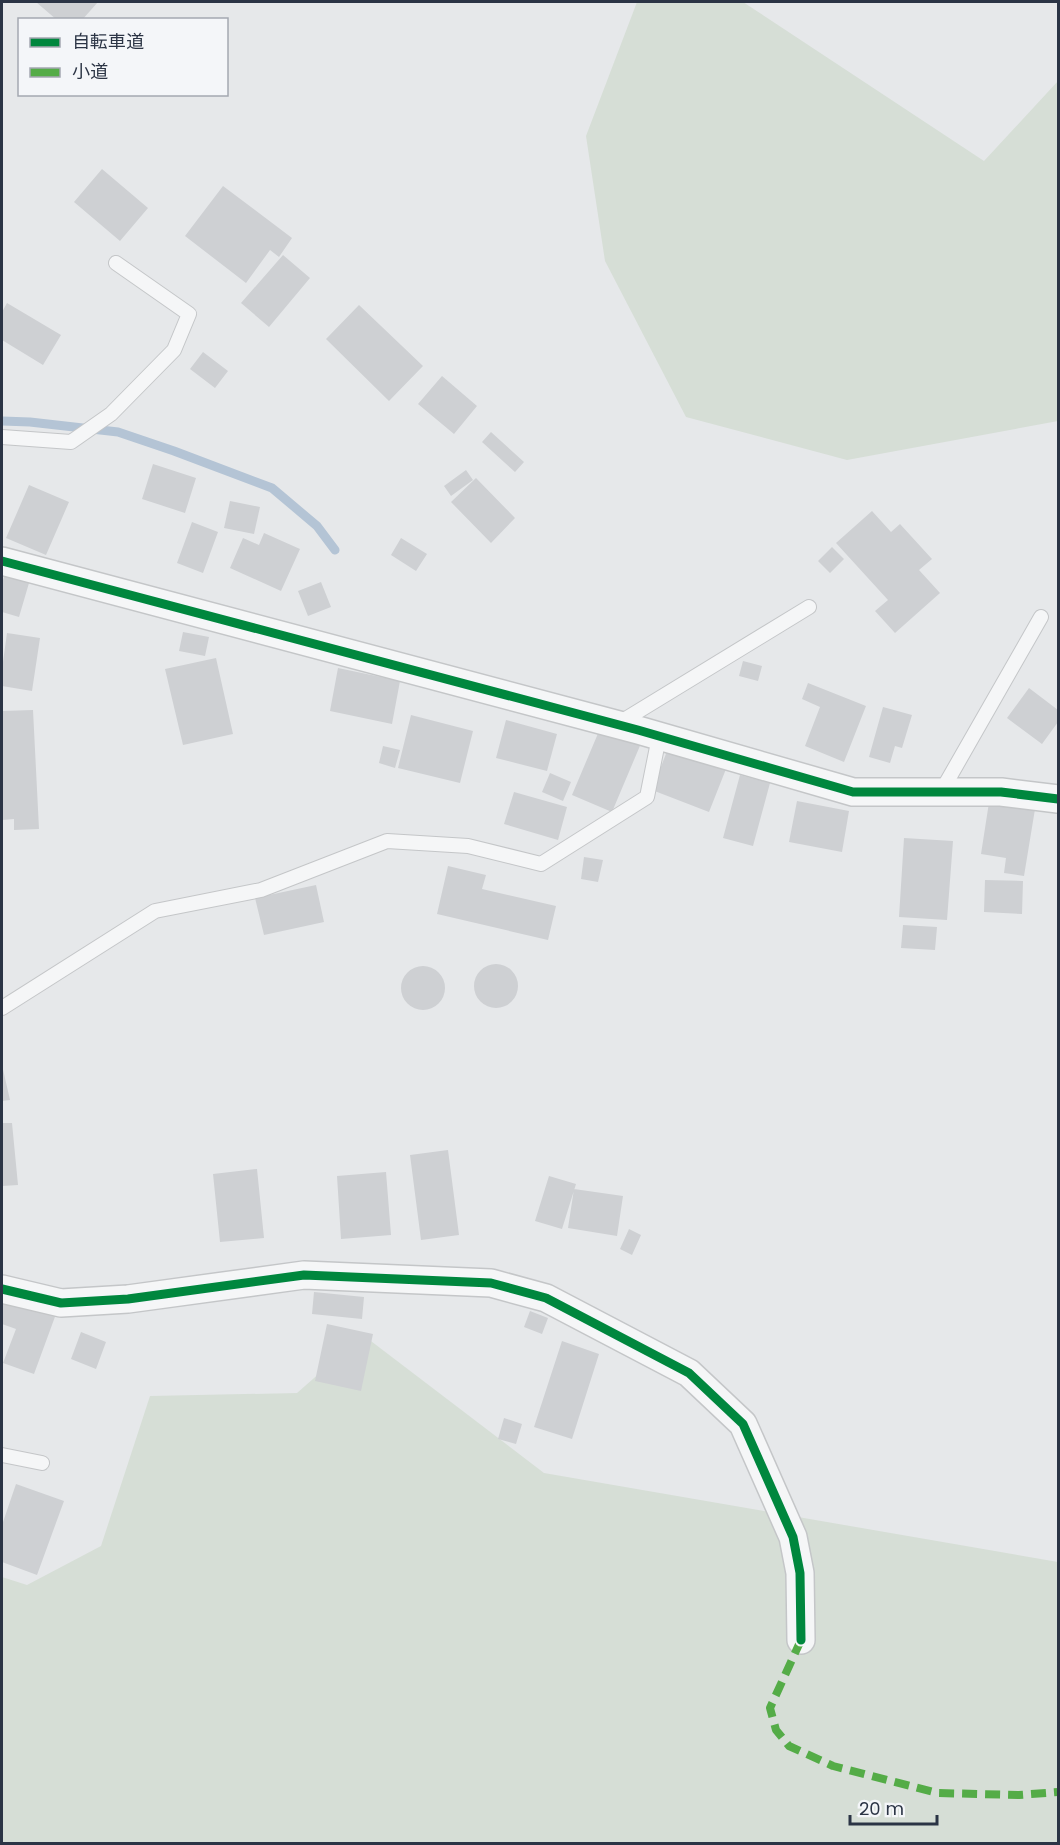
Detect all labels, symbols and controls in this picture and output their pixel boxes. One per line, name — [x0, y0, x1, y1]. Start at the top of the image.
legend — [18, 18, 228, 96]
text: 自転車道 — [72, 29, 144, 54]
text: 小道 — [72, 59, 108, 84]
scale bar — [850, 1788, 937, 1826]
text: 20 m — [859, 1796, 904, 1821]

